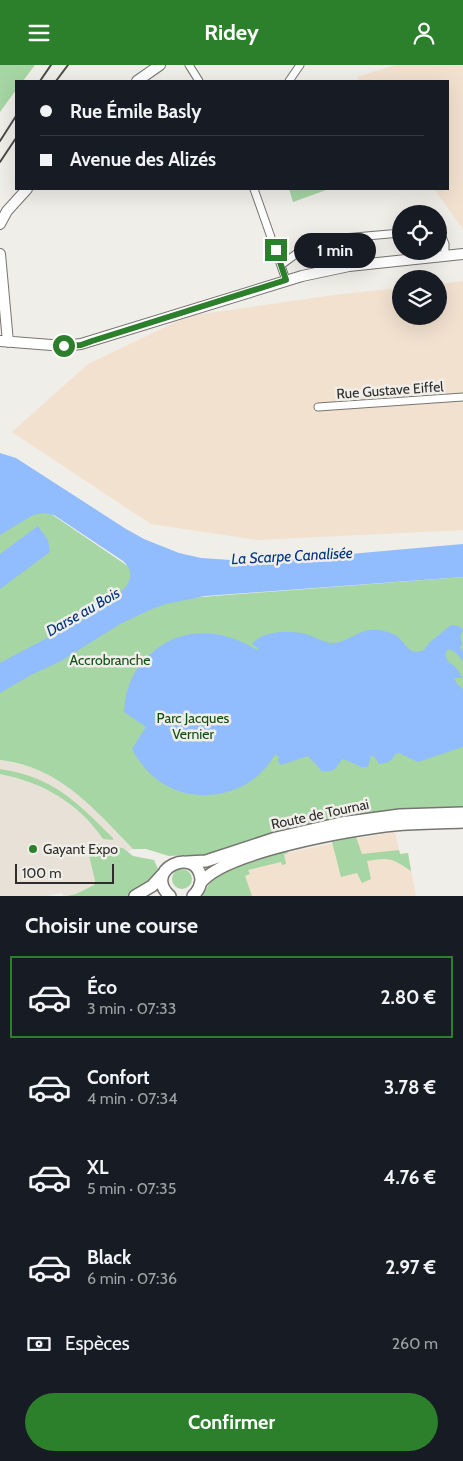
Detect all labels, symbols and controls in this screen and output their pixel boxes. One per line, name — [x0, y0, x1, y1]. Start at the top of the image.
icon: menu — [25, 19, 53, 47]
text: Ridey — [204, 19, 259, 46]
icon: person — [410, 19, 438, 47]
text: Rue Émile Basly — [70, 100, 201, 123]
text: Avenue des Alizés — [70, 148, 216, 171]
map controls — [392, 205, 447, 325]
button: locate — [392, 205, 447, 260]
callout: 1 min — [294, 233, 376, 267]
route end — [265, 239, 287, 261]
text: 1 min — [317, 241, 353, 260]
button: layers — [392, 270, 447, 325]
route start — [53, 335, 75, 357]
street label: Rue Gustave Eiffel — [336, 377, 445, 403]
water label: La Scarpe Canalisée — [231, 544, 353, 568]
water label: Darse au Bois — [43, 584, 123, 640]
park label: Accrobranche — [70, 651, 150, 669]
park label: Parc Jacques Vernier — [157, 709, 230, 743]
street label: Route de Tournai — [269, 795, 371, 833]
place label: Gayant Expo — [43, 840, 118, 858]
marker: Gayant Expo — [27, 843, 39, 855]
scale bar — [15, 861, 114, 884]
text: 100 m — [22, 864, 62, 882]
text: Choisir une course — [25, 912, 198, 939]
icon: car — [27, 975, 72, 1020]
text: Éco — [87, 976, 117, 999]
text: 2.80 € — [380, 986, 436, 1009]
text: 3 min · 07:33 — [87, 999, 176, 1018]
icon: car — [27, 1065, 72, 1110]
text: Confort — [87, 1066, 150, 1089]
text: 3.78 € — [384, 1076, 436, 1099]
text: 4 min · 07:34 — [87, 1089, 178, 1108]
icon: car — [27, 1155, 72, 1200]
text: XL — [87, 1156, 108, 1179]
text: 4.76 € — [384, 1166, 436, 1189]
text: 5 min · 07:35 — [87, 1179, 176, 1198]
icon: car — [27, 1245, 72, 1290]
text: Black — [87, 1246, 131, 1269]
text: 2.97 € — [385, 1256, 436, 1279]
text: 6 min · 07:36 — [87, 1269, 177, 1288]
icon: cash — [25, 1330, 53, 1358]
text: Espèces — [65, 1332, 130, 1355]
text: 260 m — [392, 1334, 438, 1353]
button: Confirmer — [25, 1393, 438, 1451]

